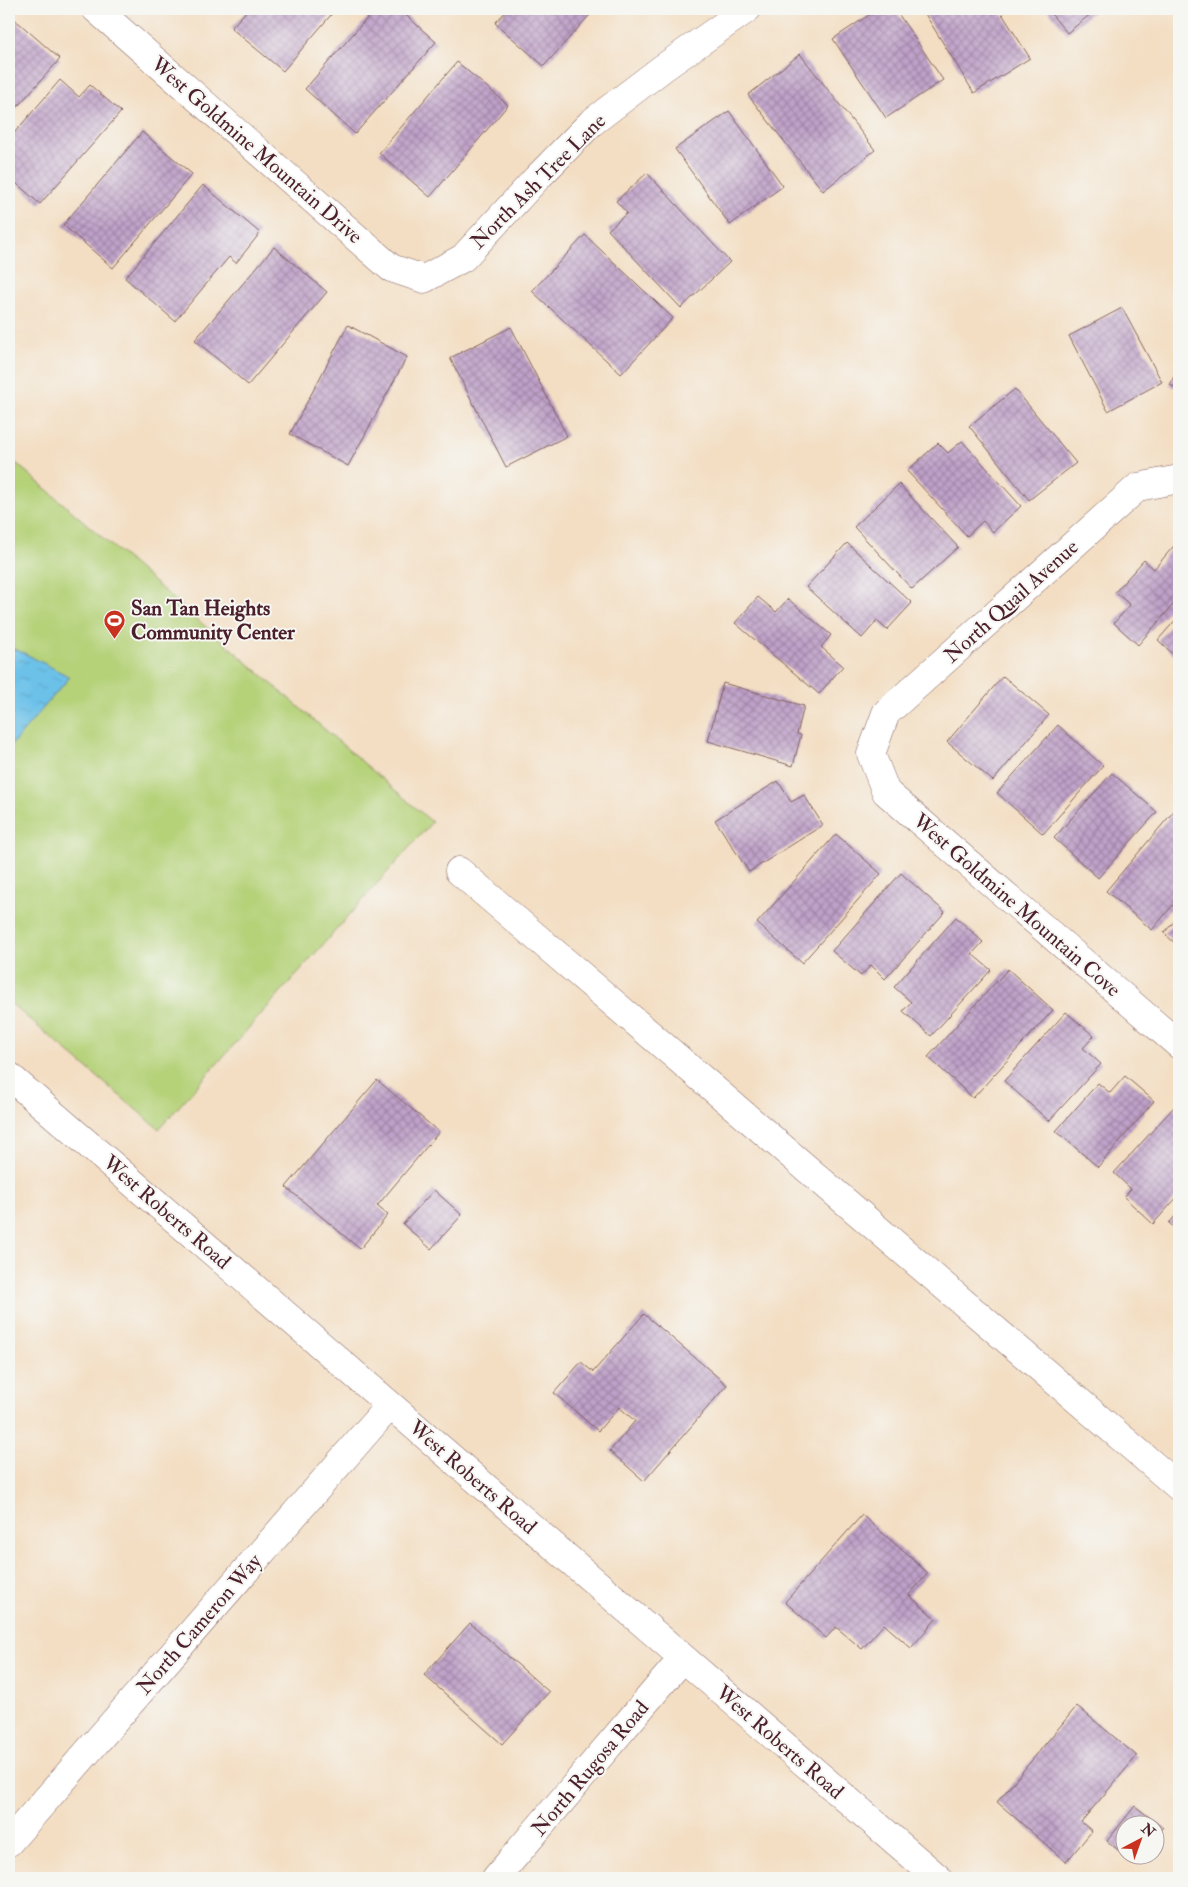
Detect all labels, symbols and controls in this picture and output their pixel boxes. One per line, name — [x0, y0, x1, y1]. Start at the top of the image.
street label: West Goldmine Mountain Drive — [144, 50, 368, 250]
street label: North Ash Tree Lane — [465, 108, 612, 255]
street label: North Quail Avenue — [938, 534, 1084, 669]
place label: San Tan Heights Community Center — [131, 595, 296, 646]
sports icon: San Tan Heights Community Center — [103, 608, 127, 639]
street label: West Goldmine Mountain Cove — [906, 807, 1126, 1003]
street label: West Roberts Road — [96, 1149, 237, 1276]
street label: West Roberts Road — [402, 1414, 543, 1541]
street label: North Cameron Way — [131, 1548, 268, 1700]
street label: West Roberts Road — [709, 1679, 850, 1806]
street label: North Rugosa Road — [526, 1694, 655, 1842]
north arrow — [1116, 1814, 1166, 1864]
text: N — [1137, 1819, 1159, 1841]

